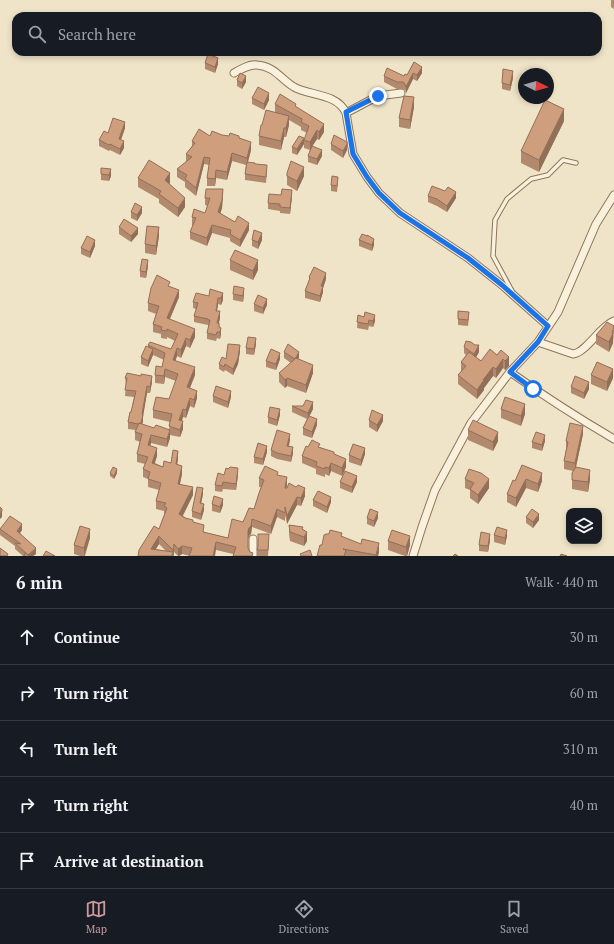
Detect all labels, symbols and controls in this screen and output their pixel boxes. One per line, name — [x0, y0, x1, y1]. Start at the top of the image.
search box — [12, 12, 602, 56]
icon: search — [26, 23, 48, 45]
text: Search here — [58, 24, 136, 44]
north arrow — [518, 68, 554, 104]
route end — [369, 87, 387, 105]
route start — [524, 380, 542, 398]
map controls — [566, 508, 602, 544]
button: layers — [566, 508, 602, 544]
text: 6 min — [16, 571, 63, 594]
text: Walk · 440 m — [525, 573, 598, 591]
icon: ahead — [16, 626, 38, 648]
text: Continue — [54, 627, 120, 647]
text: 30 m — [570, 628, 598, 646]
icon: right — [16, 682, 38, 704]
text: Turn right — [54, 683, 129, 703]
text: 60 m — [570, 684, 598, 702]
icon: left — [16, 738, 38, 760]
text: Turn left — [54, 739, 118, 759]
text: 310 m — [563, 740, 598, 758]
icon: right — [16, 794, 38, 816]
text: Turn right — [54, 795, 129, 815]
text: 40 m — [570, 796, 598, 814]
icon: arrive — [16, 850, 38, 872]
text: Arrive at destination — [54, 851, 204, 871]
tab: Map — [85, 898, 107, 936]
tab: Directions — [278, 898, 329, 936]
tab: Saved — [500, 898, 529, 936]

